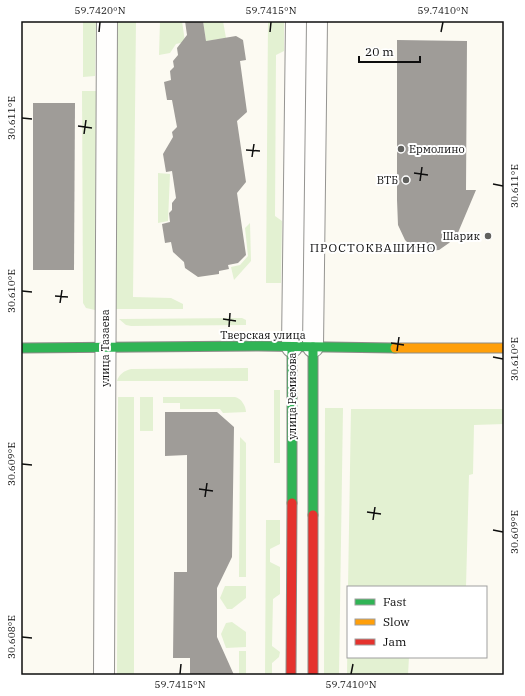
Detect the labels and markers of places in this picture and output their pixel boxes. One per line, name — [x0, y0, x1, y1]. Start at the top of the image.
place label: Ермолино — [409, 142, 465, 156]
marker: Ермолино — [396, 144, 406, 154]
place label: ВТБ — [377, 173, 398, 187]
marker: ВТБ — [401, 175, 411, 185]
place label: Шарик — [443, 229, 481, 243]
marker: Шарик — [483, 231, 493, 241]

